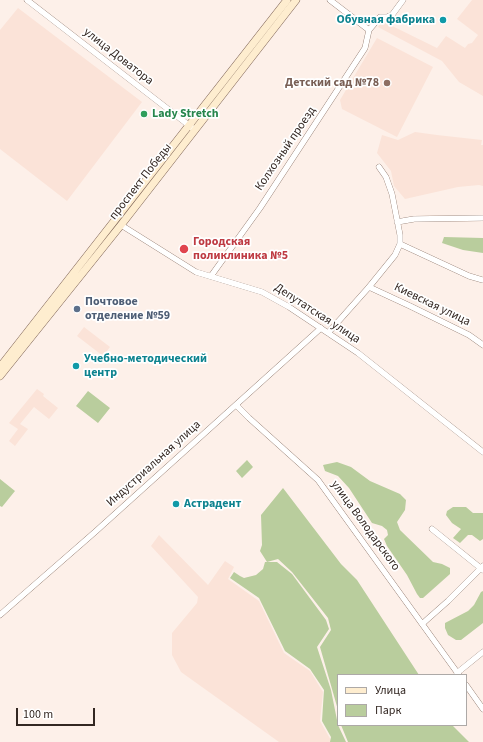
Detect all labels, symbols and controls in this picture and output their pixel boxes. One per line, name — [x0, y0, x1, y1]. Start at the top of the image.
place label: Обувная фабрика — [336, 13, 435, 27]
marker: Обувная фабрика — [438, 15, 448, 25]
street label: улица Доватора — [80, 25, 156, 89]
place label: Детский сад №78 — [285, 76, 379, 90]
marker: Детский сад №78 — [382, 78, 392, 88]
street label: Колхозный проезд — [253, 104, 319, 194]
place label: Lady Stretch — [152, 107, 219, 121]
marker: Lady Stretch — [139, 109, 149, 119]
street label: проспект Победы — [107, 141, 175, 223]
place label: Городская поликлиника №5 — [193, 235, 288, 263]
marker: Городская поликлиника №5 — [178, 243, 190, 255]
street label: Киевская улица — [391, 280, 473, 330]
street label: Депутатская улица — [271, 281, 363, 347]
place label: Почтовое отделение №59 — [85, 295, 170, 323]
marker: Почтовое отделение №59 — [72, 304, 82, 314]
place label: Учебно-методический центр — [84, 352, 207, 380]
marker: Учебно-методический центр — [71, 361, 81, 371]
street label: Индустриальная улица — [104, 418, 204, 510]
street label: улица Володарского — [327, 478, 403, 574]
place label: Астрадент — [184, 497, 241, 511]
marker: Астрадент — [171, 499, 181, 509]
legend — [337, 674, 467, 726]
text: Улица — [375, 682, 406, 699]
scale bar — [18, 700, 97, 726]
text: Парк — [375, 702, 401, 719]
text: 100 m — [23, 706, 53, 723]

